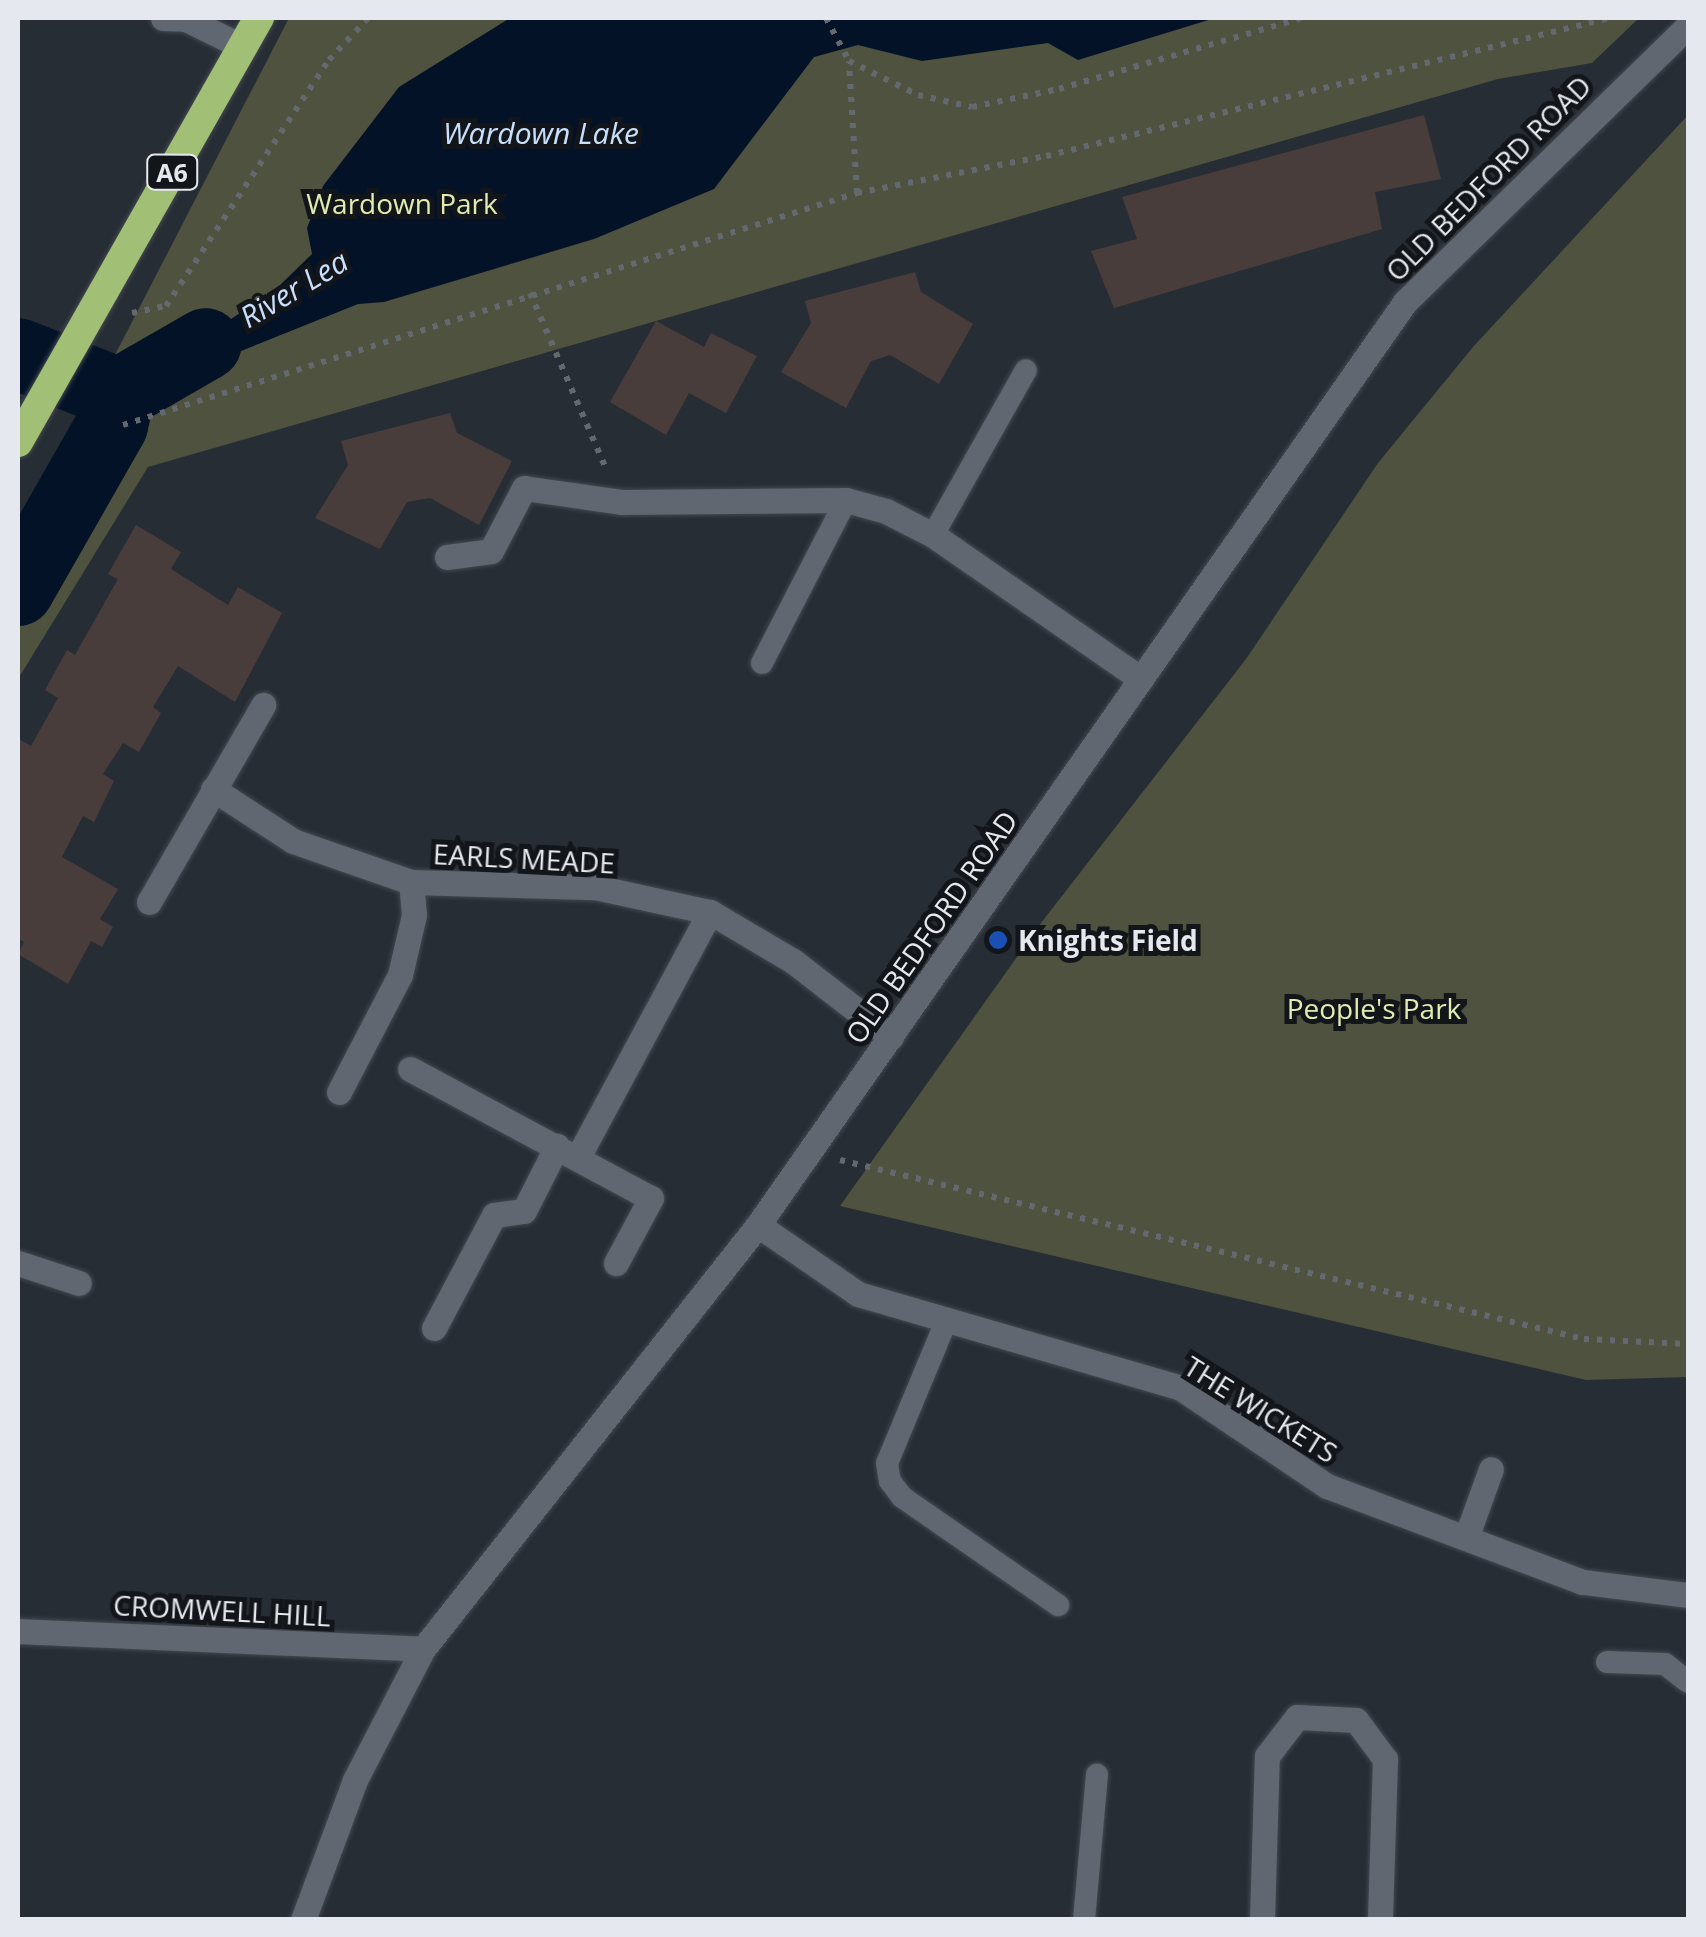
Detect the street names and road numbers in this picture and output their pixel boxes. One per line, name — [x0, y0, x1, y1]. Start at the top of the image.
street label: OLD BEDFORD ROAD — [1378, 68, 1598, 288]
road number: A6 — [144, 152, 200, 192]
street label: OLD BEDFORD ROAD — [838, 804, 1024, 1050]
street label: EARLS MEADE — [432, 836, 616, 880]
street label: THE WICKETS — [1178, 1349, 1344, 1469]
street label: CROMWELL HILL — [113, 1588, 331, 1632]

